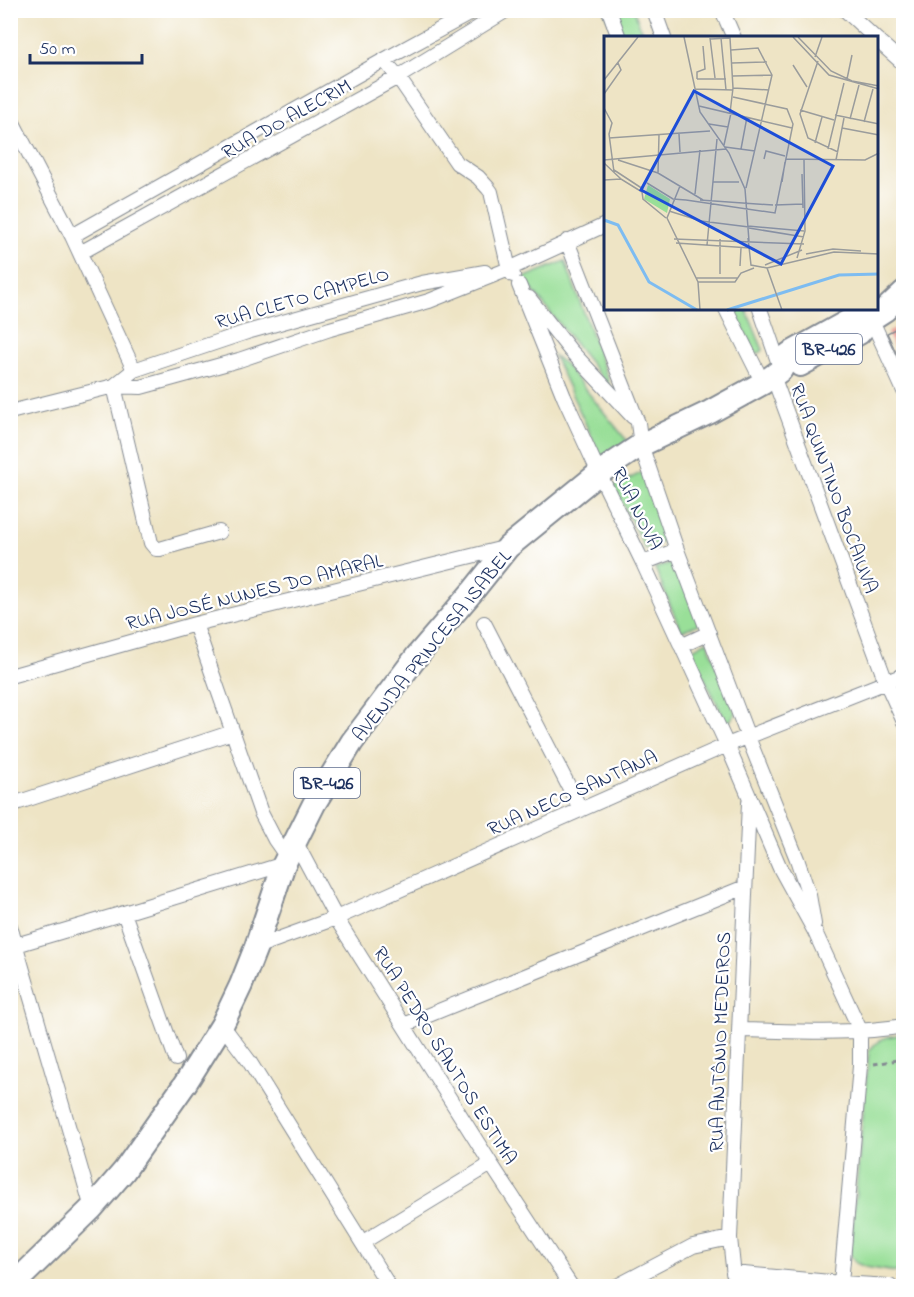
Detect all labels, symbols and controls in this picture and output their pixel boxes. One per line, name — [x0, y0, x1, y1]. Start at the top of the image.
scale bar — [30, 27, 142, 65]
inset map — [604, 36, 878, 310]
text: 50 m — [39, 37, 76, 63]
street label: RUA DO ALECRIM — [217, 72, 357, 168]
street label: RUA CLETO CAMPELO — [212, 261, 393, 338]
road number: BR-426 — [796, 334, 862, 364]
street label: RUA QUINTINO BOCAIUVA — [781, 380, 884, 598]
street label: RUA NOVA — [603, 463, 668, 556]
street label: AVENIDA PRINCESA ISABEL — [346, 544, 520, 749]
street label: RUA JOSÉ NUNES DO AMARAL — [123, 547, 387, 639]
street label: RUA NECO SANTANA — [483, 744, 663, 845]
road number: BR-426 — [294, 768, 360, 798]
street label: RUA ANTÔNIO MEDEIROS — [703, 931, 740, 1153]
street label: RUA PEDRO SANTOS ESTIMA — [365, 941, 523, 1171]

